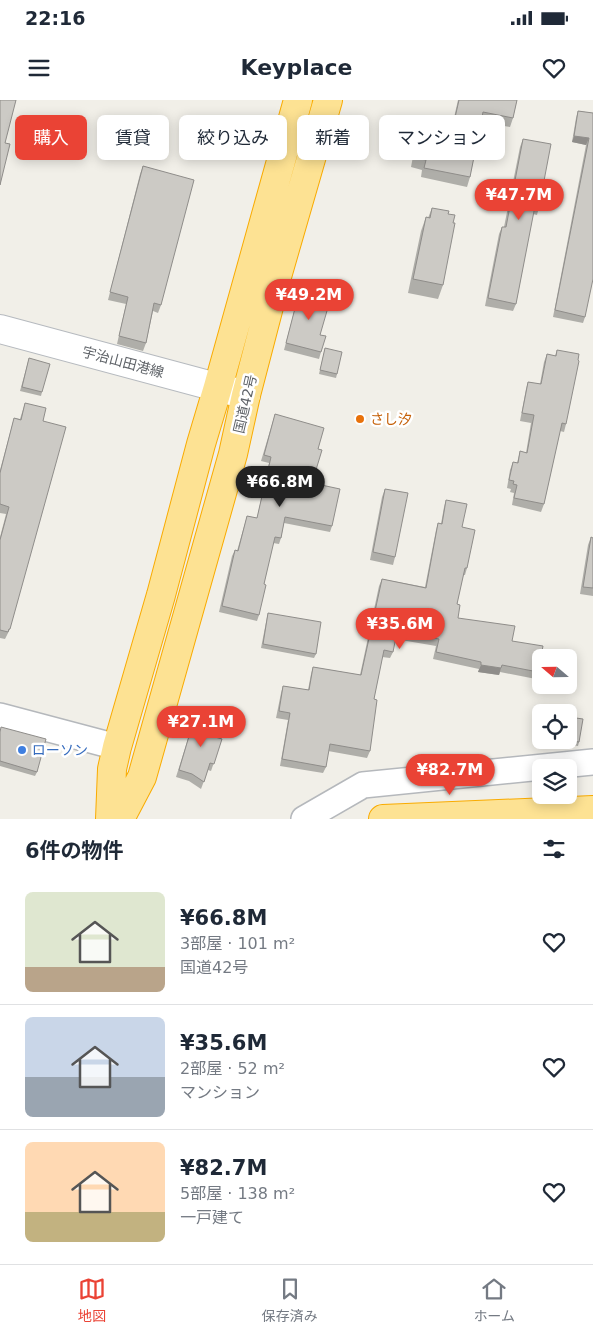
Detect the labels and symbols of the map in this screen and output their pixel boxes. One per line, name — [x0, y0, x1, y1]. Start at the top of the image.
pin: ¥47.7M — [478, 178, 560, 221]
pin: ¥49.2M — [268, 278, 350, 321]
street label: 宇治山田港線 — [80, 343, 166, 381]
street label: 国道42号 — [230, 373, 260, 435]
place label: さし汐 — [370, 411, 412, 427]
marker: さし汐 — [354, 413, 366, 425]
pin: ¥66.8M — [239, 466, 321, 508]
pin: ¥35.6M — [359, 608, 441, 650]
north arrow — [532, 649, 578, 694]
pin: ¥27.1M — [160, 706, 242, 748]
place label: ローソン — [32, 742, 88, 758]
marker: ローソン — [16, 744, 28, 756]
pin: ¥82.7M — [409, 754, 491, 796]

